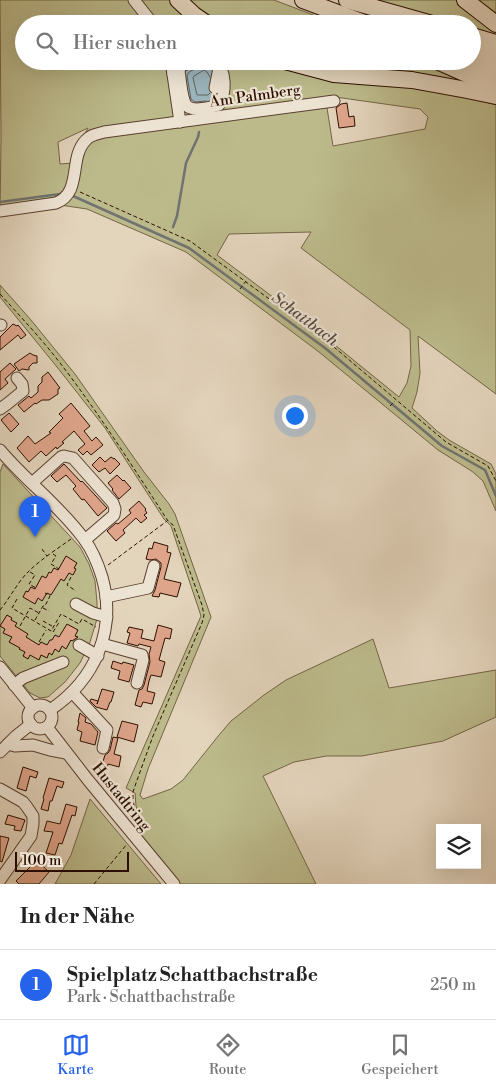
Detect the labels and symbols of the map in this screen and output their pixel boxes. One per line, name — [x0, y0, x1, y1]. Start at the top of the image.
street label: Am Palmberg — [207, 80, 302, 112]
water label: Schattbach — [268, 288, 342, 351]
your location — [282, 403, 308, 429]
pin: 1 — [19, 496, 51, 537]
street label: Hustadtring — [88, 759, 155, 835]
scale bar — [15, 849, 129, 872]

